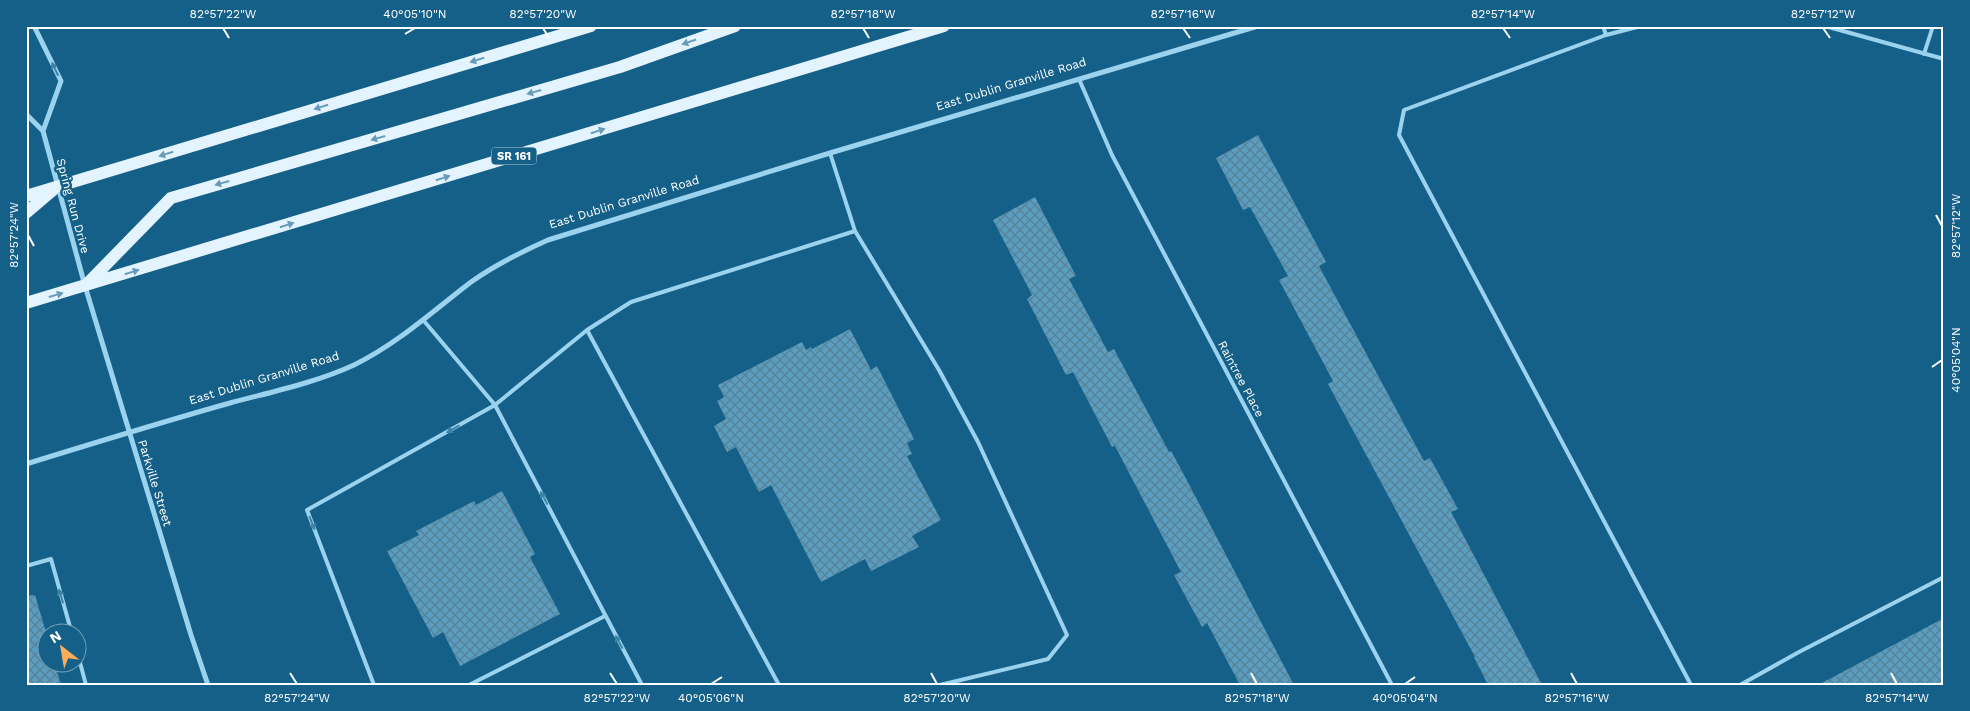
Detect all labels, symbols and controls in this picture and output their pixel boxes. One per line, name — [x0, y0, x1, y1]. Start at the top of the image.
text: 82°57'22"W — [190, 7, 257, 21]
text: 40°05'10"N — [383, 7, 447, 21]
text: 82°57'20"W — [509, 7, 577, 21]
text: 82°57'18"W — [831, 7, 896, 21]
text: 82°57'16"W — [1151, 7, 1216, 21]
text: 82°57'14"W — [1471, 7, 1536, 21]
text: 82°57'12"W — [1791, 7, 1856, 21]
one-way arrow — [681, 39, 696, 47]
street label: East Dublin Granville Road — [934, 54, 1088, 114]
one-way arrow — [469, 57, 484, 65]
one-way arrow — [51, 62, 59, 76]
one-way arrow — [526, 88, 541, 96]
one-way arrow — [314, 104, 329, 112]
one-way arrow — [591, 127, 606, 134]
one-way arrow — [370, 134, 385, 142]
road number: SR 161 — [492, 148, 536, 164]
one-way arrow — [158, 150, 173, 158]
street label: Spring Run Drive — [54, 157, 92, 255]
street label: East Dublin Granville Road — [547, 172, 701, 232]
one-way arrow — [435, 174, 450, 182]
one-way arrow — [214, 180, 229, 188]
text: 82°57'12"W — [1949, 193, 1963, 258]
text: 82°57'24"W — [7, 201, 21, 268]
one-way arrow — [280, 221, 295, 229]
one-way arrow — [124, 268, 139, 276]
one-way arrow — [48, 290, 63, 298]
text: 40°05'04"N — [1949, 327, 1963, 393]
street label: Raintree Place — [1215, 338, 1267, 420]
street label: East Dublin Granville Road — [187, 348, 341, 408]
one-way arrow — [445, 425, 460, 433]
street label: Parkville Street — [135, 438, 175, 528]
one-way arrow — [540, 491, 548, 505]
one-way arrow — [308, 516, 316, 531]
one-way arrow — [57, 589, 65, 604]
north arrow — [38, 624, 88, 674]
text: N — [47, 627, 64, 646]
one-way arrow — [615, 634, 623, 649]
text: 82°57'24"W — [264, 691, 331, 705]
text: 82°57'22"W — [584, 691, 651, 705]
text: 40°05'06"N — [678, 691, 744, 705]
text: 82°57'20"W — [903, 691, 971, 705]
text: 82°57'18"W — [1225, 691, 1290, 705]
text: 40°05'04"N — [1372, 691, 1438, 705]
text: 82°57'16"W — [1545, 691, 1610, 705]
text: 82°57'14"W — [1865, 691, 1930, 705]

